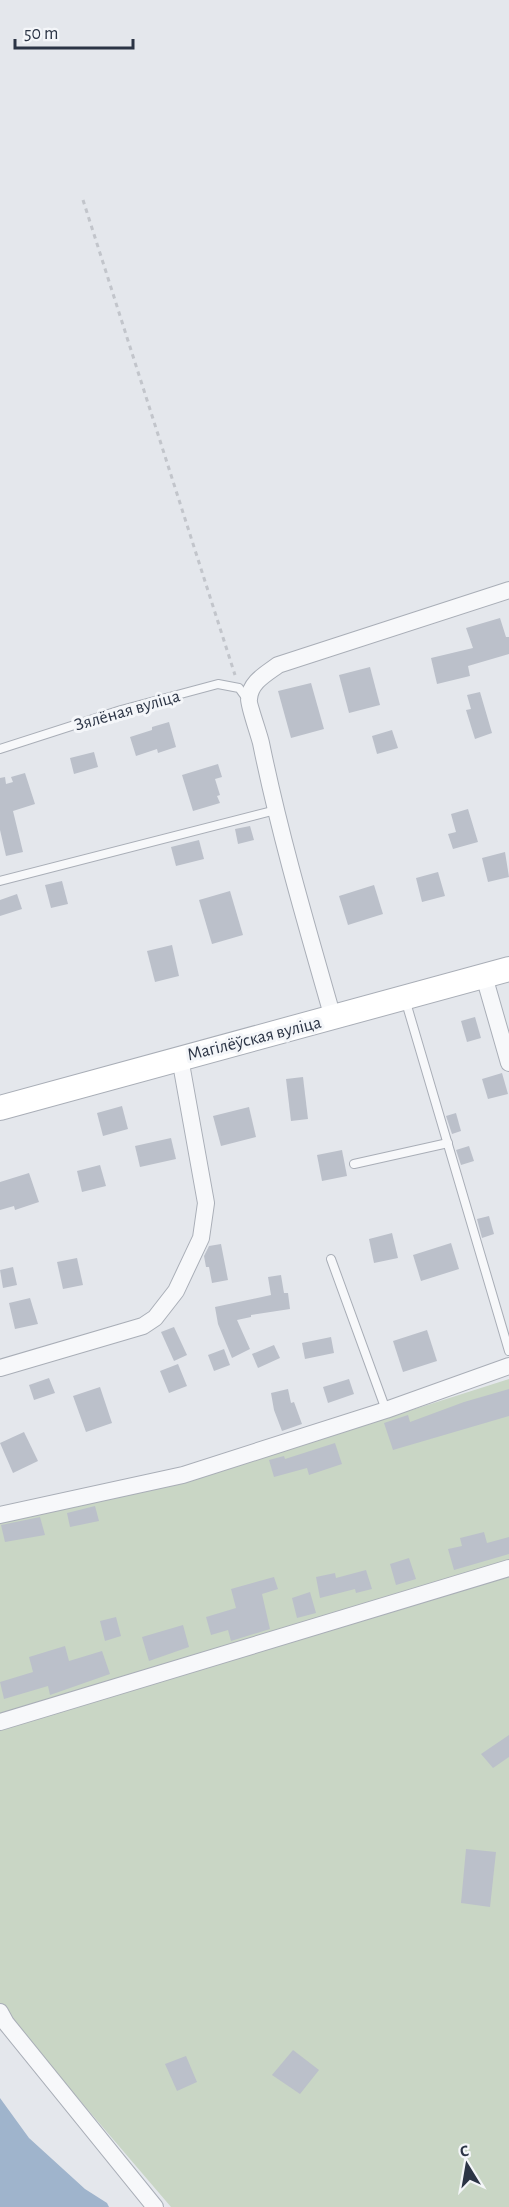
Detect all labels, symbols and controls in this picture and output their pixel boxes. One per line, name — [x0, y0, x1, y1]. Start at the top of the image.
scale bar — [15, 12, 134, 50]
text: 50 m — [24, 25, 58, 43]
street label: Зялёная вуліца — [72, 687, 182, 735]
street label: Магілёўская вуліца — [185, 1014, 323, 1064]
north arrow — [437, 2135, 497, 2195]
text: С — [458, 2143, 470, 2160]

